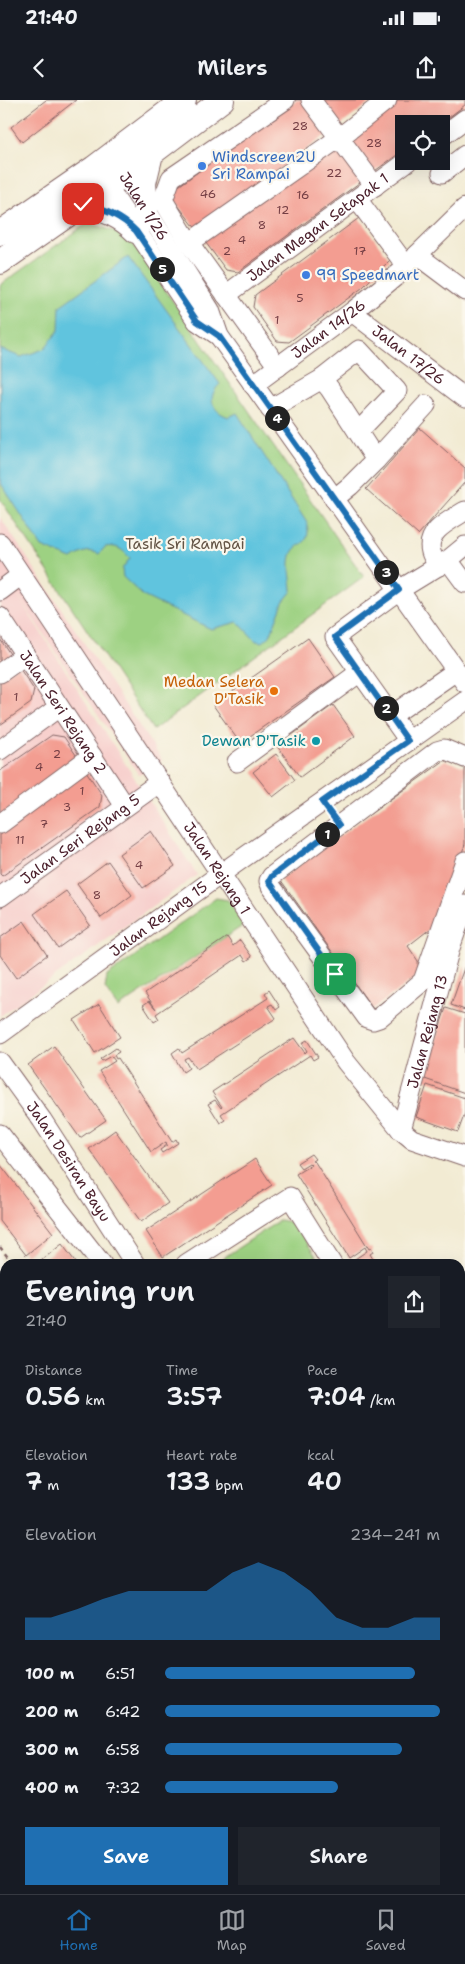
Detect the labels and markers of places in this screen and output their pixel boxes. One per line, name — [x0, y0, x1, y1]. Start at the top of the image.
place label: Windscreen2U Sri Rampai — [212, 147, 315, 184]
marker: Windscreen2U Sri Rampai — [196, 160, 208, 172]
pin — [62, 183, 104, 225]
pin: 5 — [150, 256, 174, 282]
place label: 99 Speedmart — [316, 265, 419, 285]
marker: 99 Speedmart — [300, 269, 312, 281]
pin: 4 — [264, 406, 290, 430]
pin: 3 — [374, 560, 398, 584]
place label: Medan Selera D'Tasik — [164, 672, 265, 709]
marker: Medan Selera D'Tasik — [268, 685, 280, 697]
pin: 2 — [374, 696, 398, 720]
place label: Dewan D'Tasik — [202, 731, 306, 751]
marker: Dewan D'Tasik — [310, 735, 322, 747]
pin: 1 — [314, 822, 340, 846]
pin — [314, 953, 356, 995]

